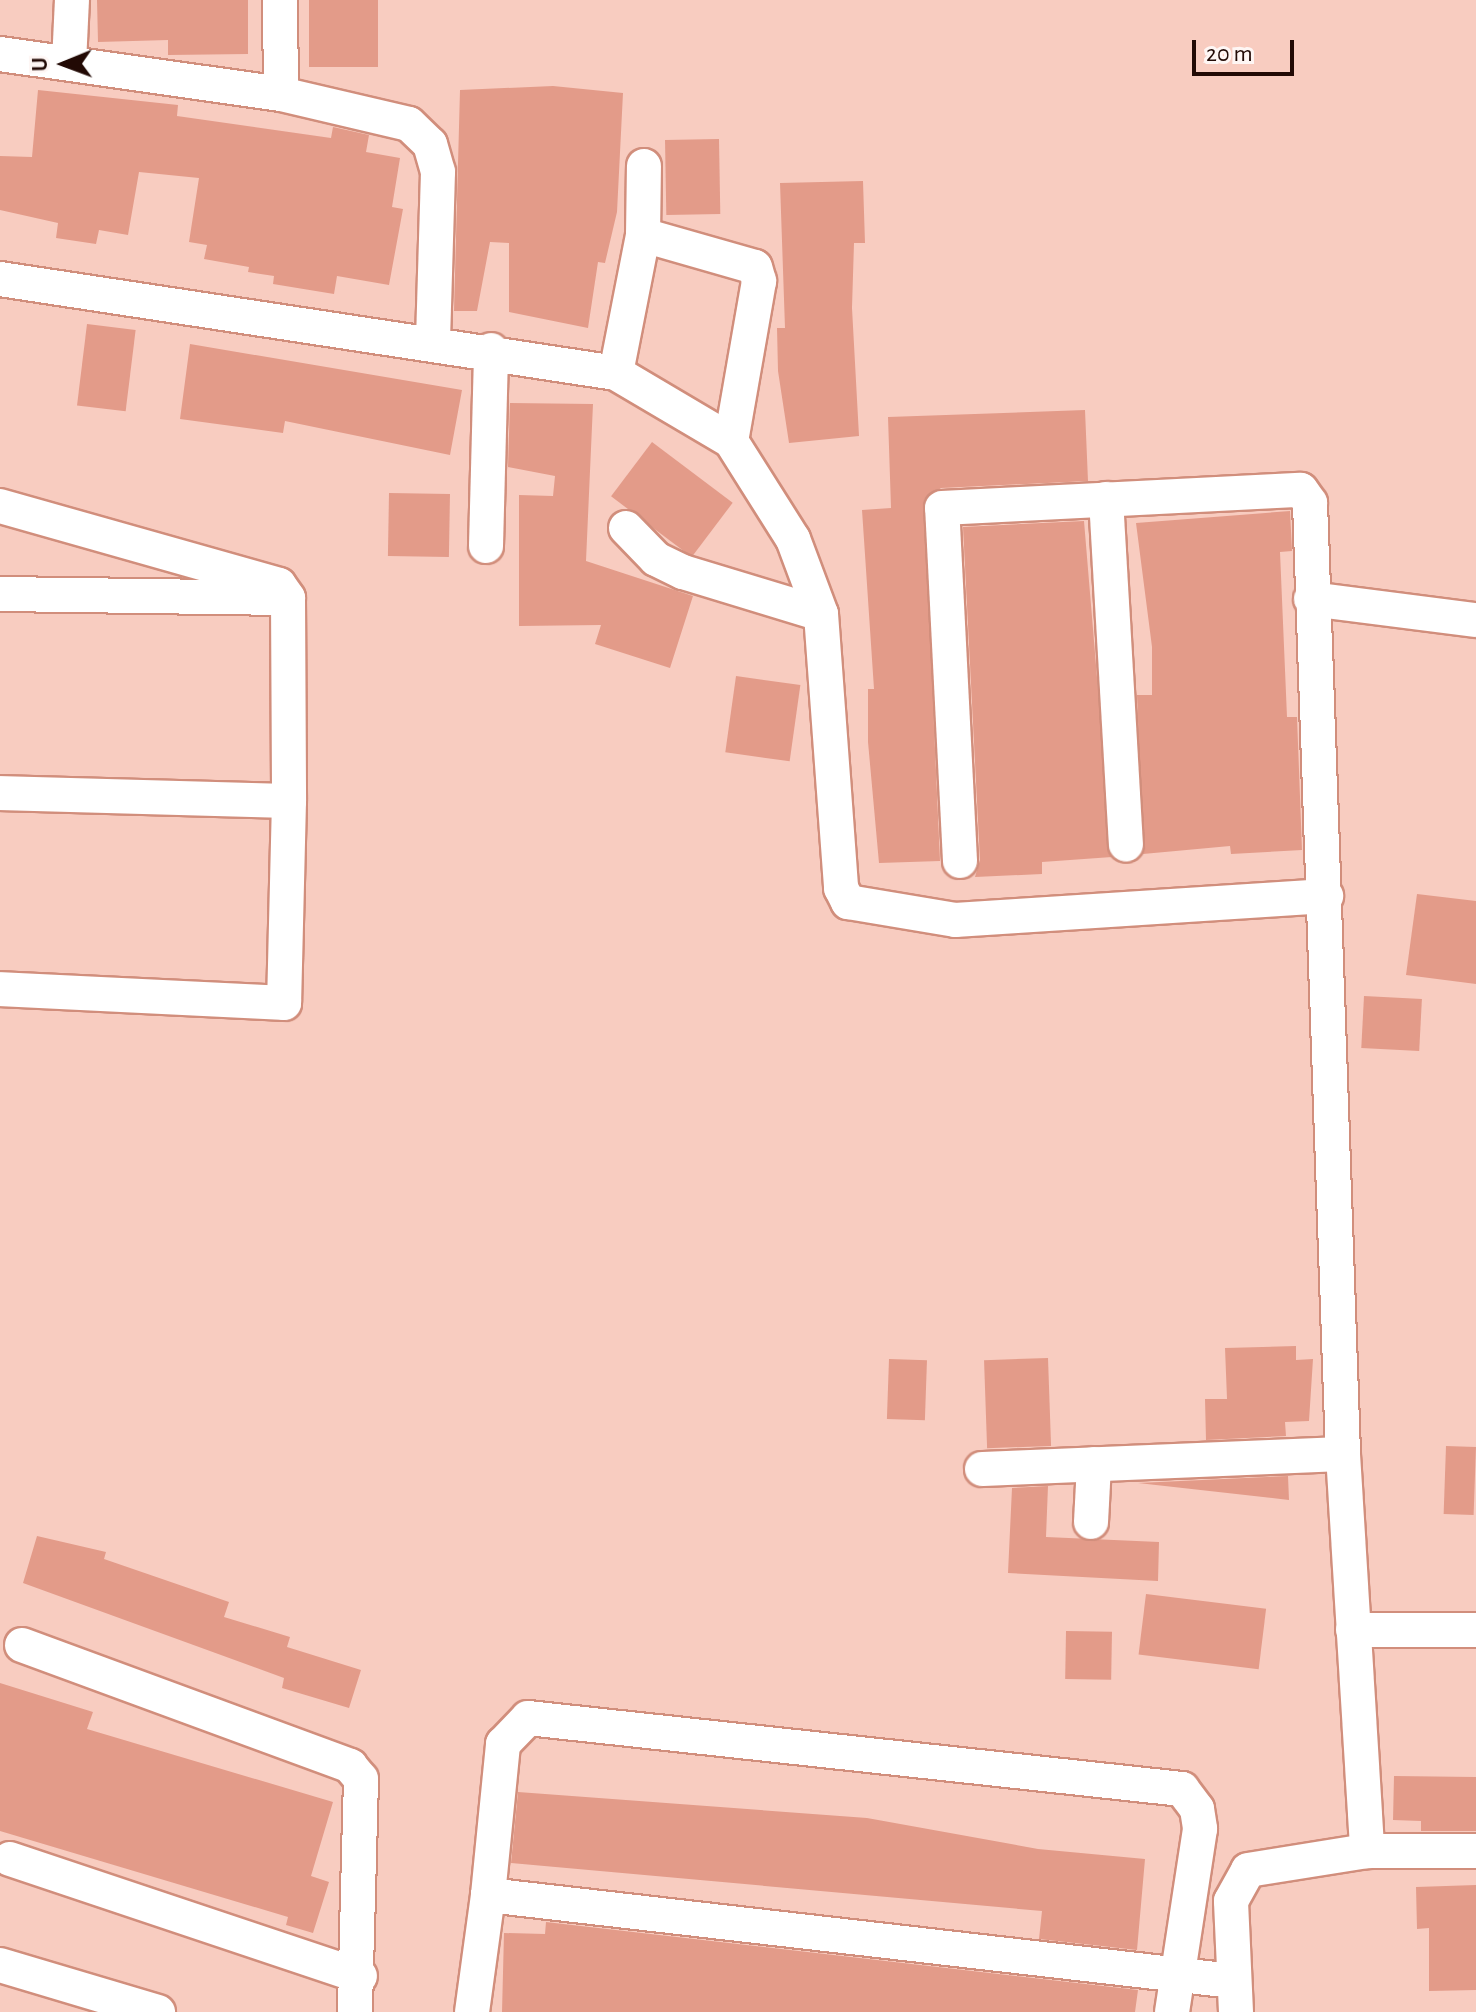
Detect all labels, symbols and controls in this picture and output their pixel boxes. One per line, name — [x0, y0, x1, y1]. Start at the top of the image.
north arrow — [24, 24, 104, 104]
scale bar — [1196, 24, 1298, 74]
text: 20 m — [1206, 42, 1253, 66]
text: U — [29, 57, 51, 72]

